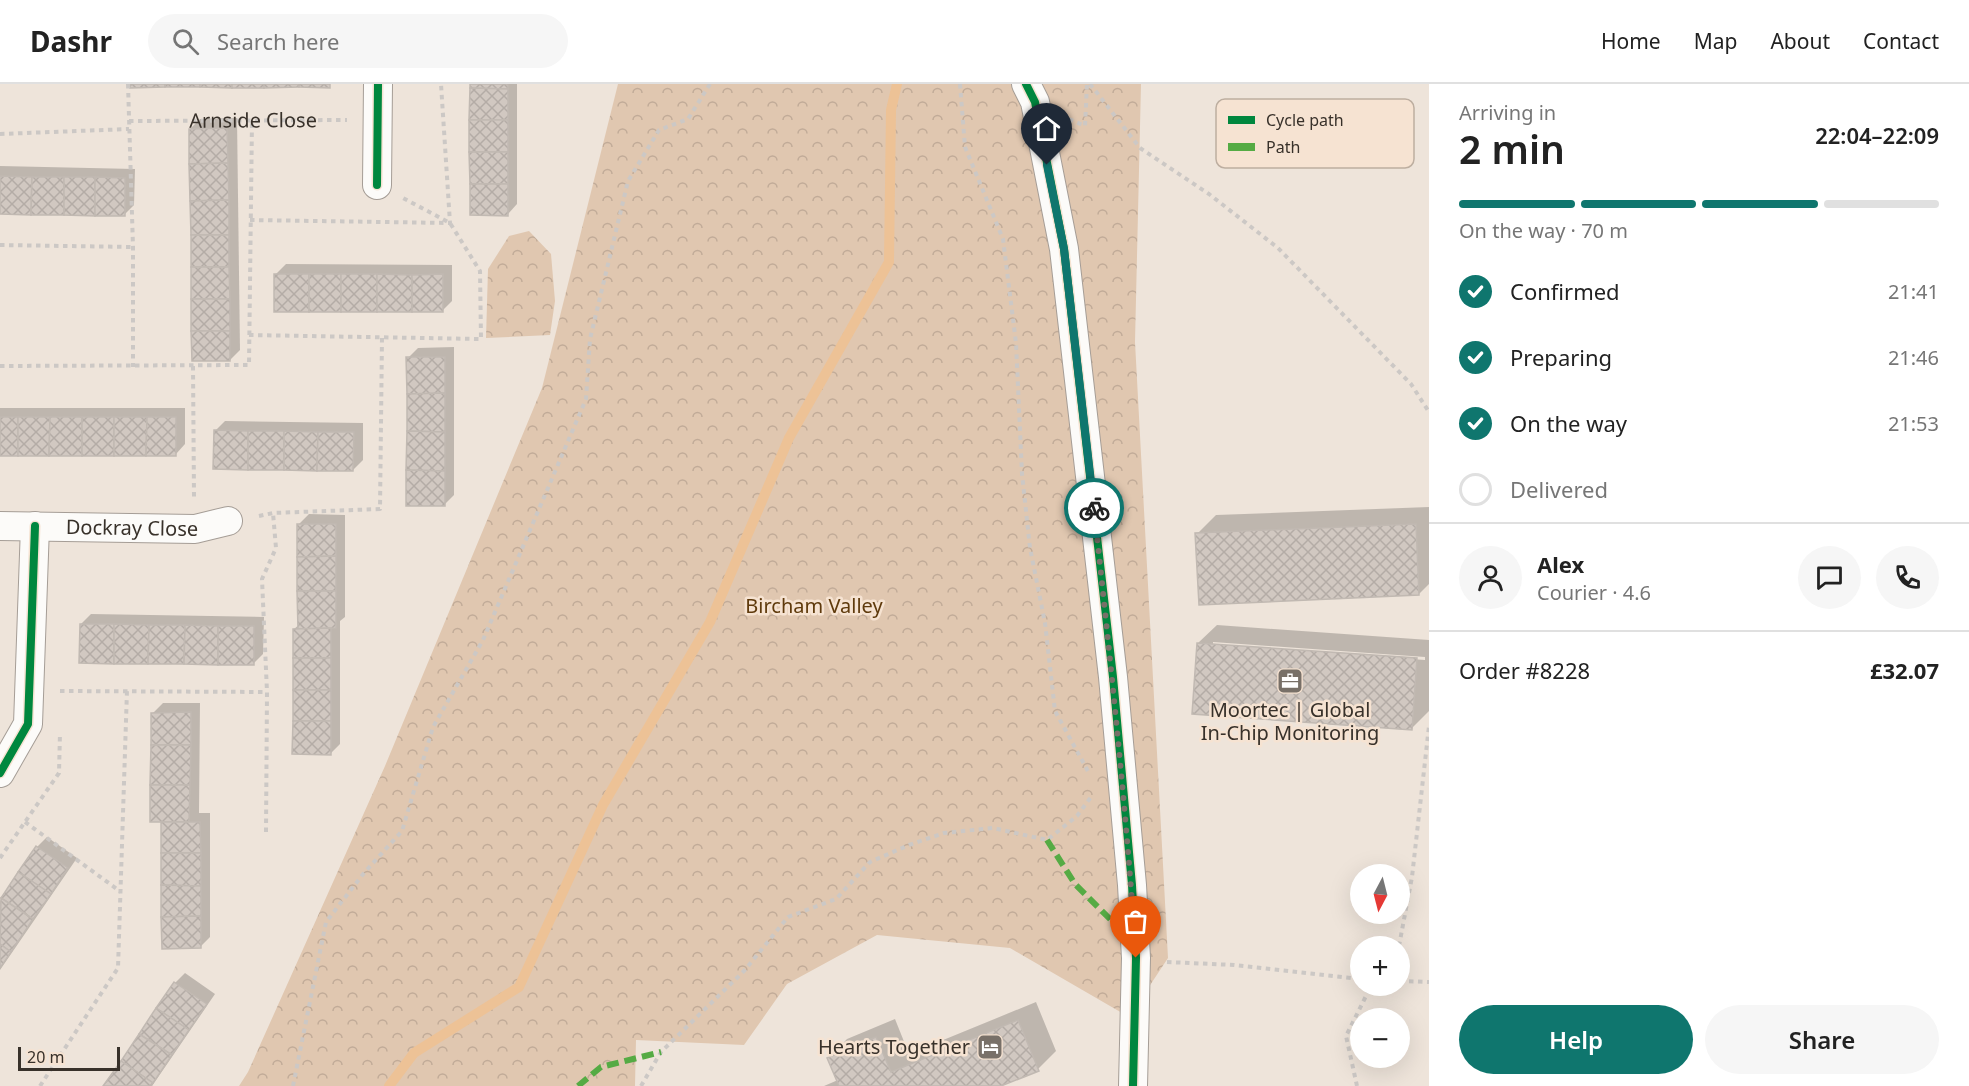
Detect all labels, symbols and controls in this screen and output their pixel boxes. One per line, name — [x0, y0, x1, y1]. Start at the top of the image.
search box — [148, 14, 568, 68]
text: Dashr — [30, 22, 112, 60]
icon: search — [169, 25, 202, 58]
text: Search here — [217, 26, 339, 56]
text: Home — [1601, 27, 1661, 55]
text: Map — [1694, 27, 1737, 55]
text: About — [1770, 27, 1830, 55]
text: Contact — [1863, 27, 1939, 55]
legend — [1216, 99, 1414, 168]
text: Arriving in — [1459, 99, 1556, 126]
pin — [1021, 103, 1072, 165]
street label: Arnside Close — [189, 106, 317, 134]
text: Cycle path — [1266, 109, 1344, 131]
icon: home — [1030, 112, 1063, 145]
text: 22:04–22:09 — [1815, 120, 1939, 150]
text: 2 min — [1459, 122, 1565, 175]
text: Path — [1266, 136, 1300, 158]
text: On the way · 70 m — [1459, 217, 1628, 244]
icon: check — [1459, 275, 1492, 308]
text: Confirmed — [1510, 276, 1620, 306]
text: 21:41 — [1888, 278, 1939, 305]
icon: check — [1459, 341, 1492, 374]
text: Preparing — [1510, 342, 1612, 372]
text: 21:46 — [1888, 344, 1939, 371]
icon: check — [1459, 407, 1492, 440]
text: On the way — [1510, 408, 1627, 438]
text: 21:53 — [1888, 410, 1939, 437]
text: Delivered — [1510, 474, 1608, 504]
courier — [1064, 478, 1124, 538]
icon: bike — [1078, 492, 1111, 525]
street label: Dockray Close — [66, 513, 198, 542]
button: person — [1459, 546, 1522, 609]
button: chat — [1798, 546, 1861, 609]
button: phone — [1876, 546, 1939, 609]
text: Alex — [1537, 549, 1584, 579]
text: Courier · 4.6 — [1537, 579, 1651, 606]
park label: Bircham Valley — [745, 592, 883, 619]
text: Order #8228 — [1459, 655, 1590, 685]
text: £32.07 — [1870, 655, 1939, 685]
office icon: Moortec | Global In-Chip Monitoring — [1275, 666, 1305, 696]
place label: Moortec | Global In-Chip Monitoring — [1201, 696, 1379, 746]
north arrow — [1350, 864, 1410, 924]
map controls — [1350, 864, 1410, 1068]
pin — [1110, 896, 1161, 958]
icon: bag — [1119, 905, 1152, 938]
button: + — [1350, 936, 1410, 996]
button: Help — [1459, 1005, 1693, 1074]
button: Share — [1705, 1005, 1939, 1074]
button: − — [1350, 1008, 1410, 1068]
hotel icon: Hearts Together — [975, 1032, 1005, 1062]
place label: Hearts Together — [818, 1033, 970, 1060]
scale bar — [18, 1044, 120, 1072]
text: 20 m — [27, 1046, 64, 1068]

